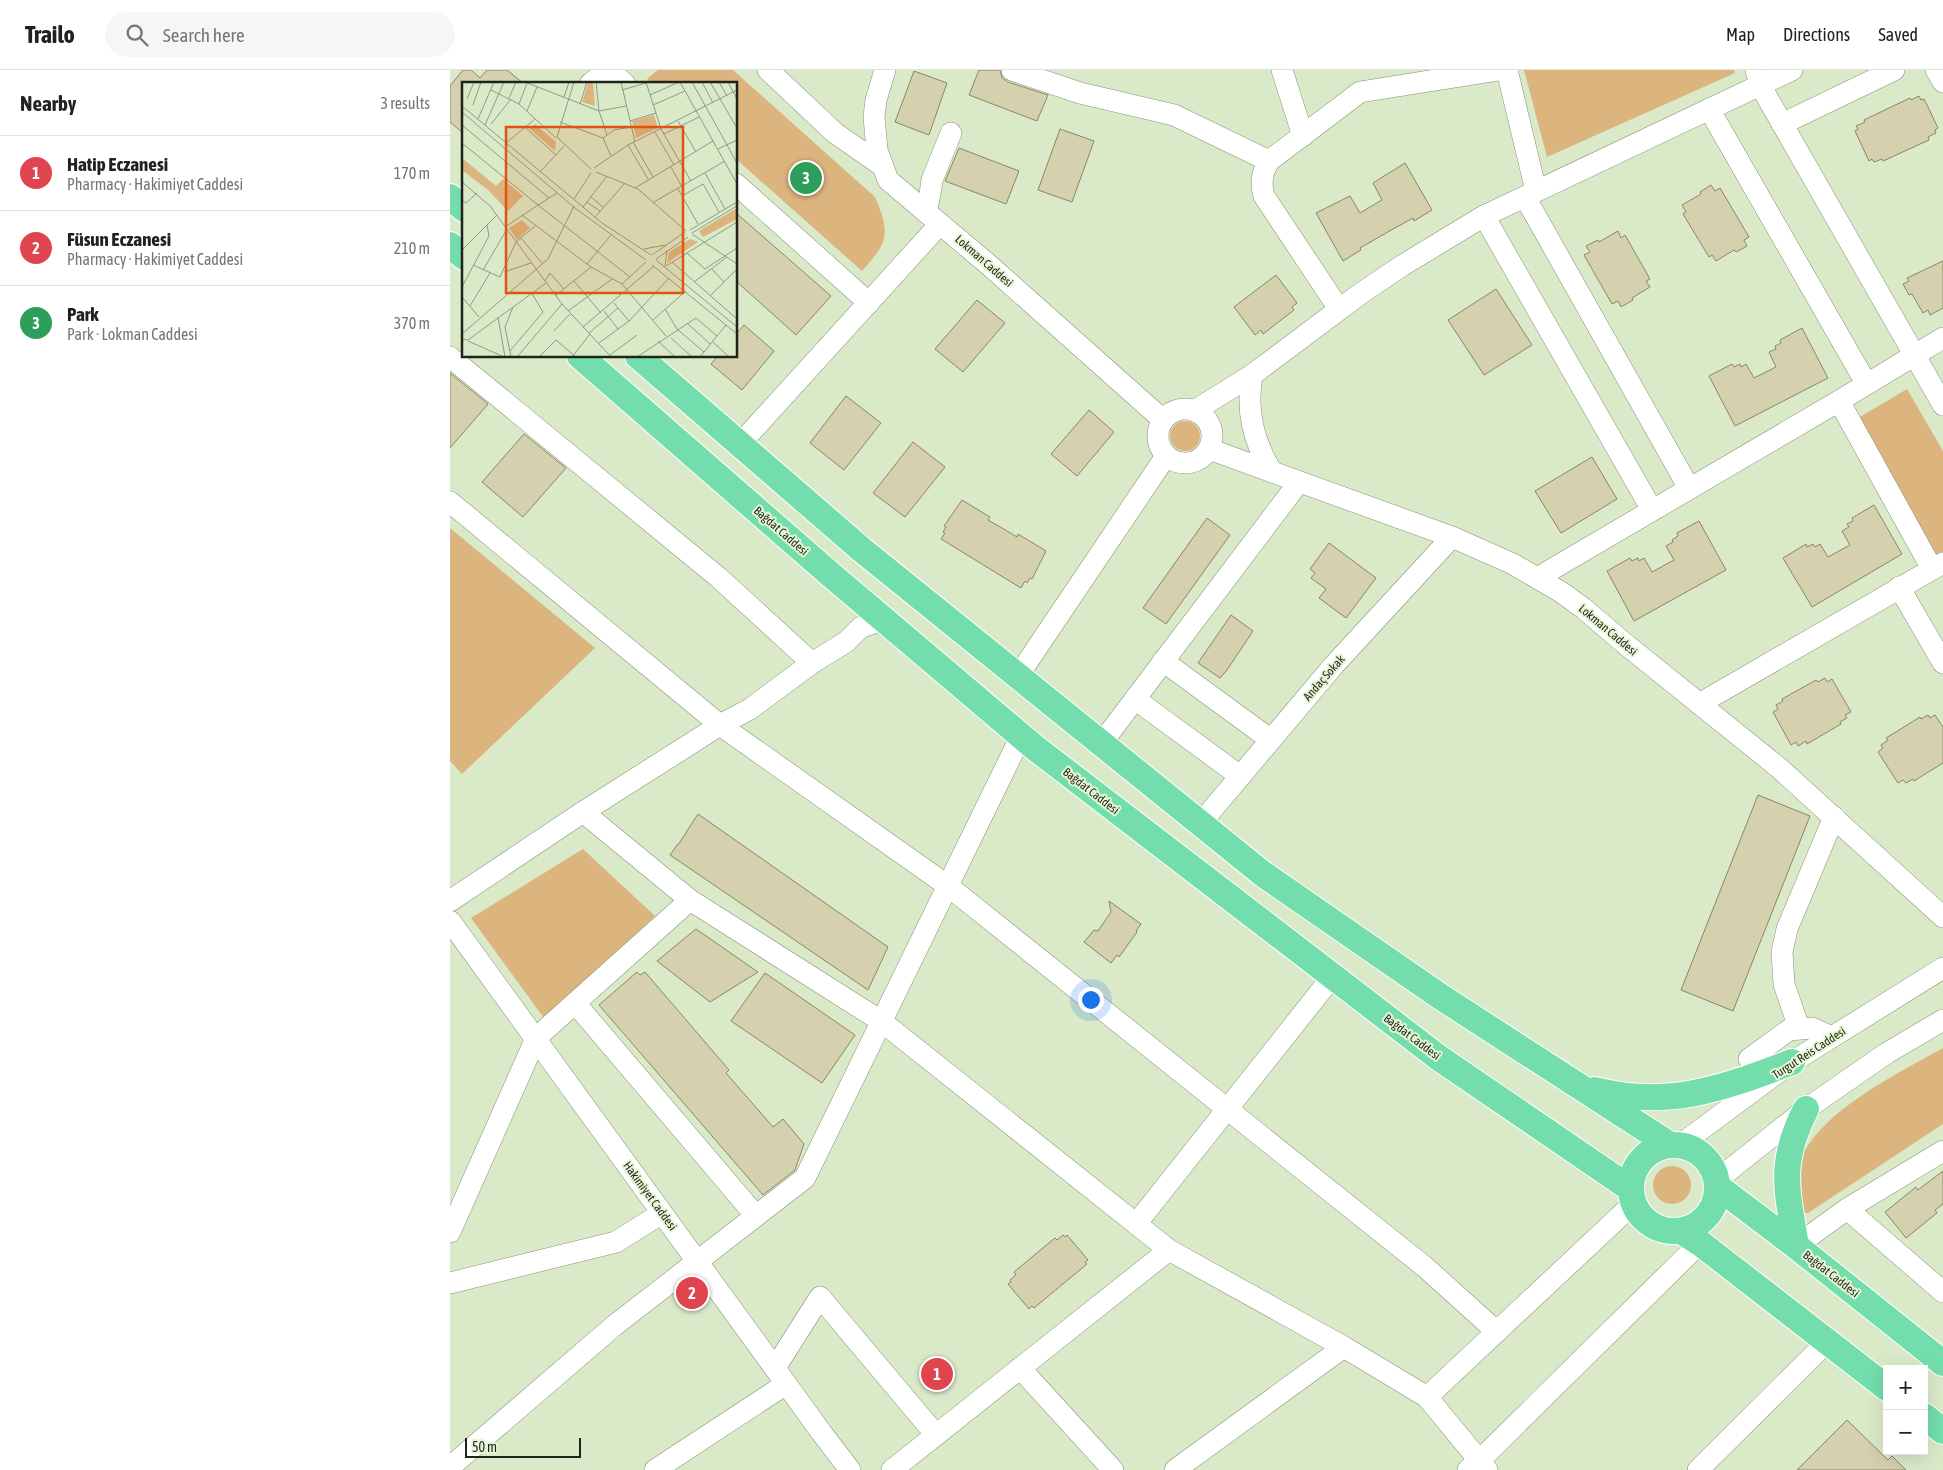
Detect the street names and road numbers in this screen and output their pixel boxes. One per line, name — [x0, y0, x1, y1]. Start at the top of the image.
street label: Lokman Caddesi — [952, 232, 1016, 290]
street label: Bağdat Caddesi — [751, 504, 811, 558]
street label: Lokman Caddesi — [1576, 601, 1640, 659]
street label: Andaç Sokak — [1300, 652, 1348, 704]
street label: Bağdat Caddesi — [1060, 765, 1122, 817]
street label: Bağdat Caddesi — [1381, 1011, 1443, 1063]
street label: Turgut Reis Caddesi — [1770, 1024, 1848, 1082]
street label: Hakimiyet Caddesi — [620, 1159, 680, 1233]
street label: Bağdat Caddesi — [1800, 1248, 1862, 1300]

